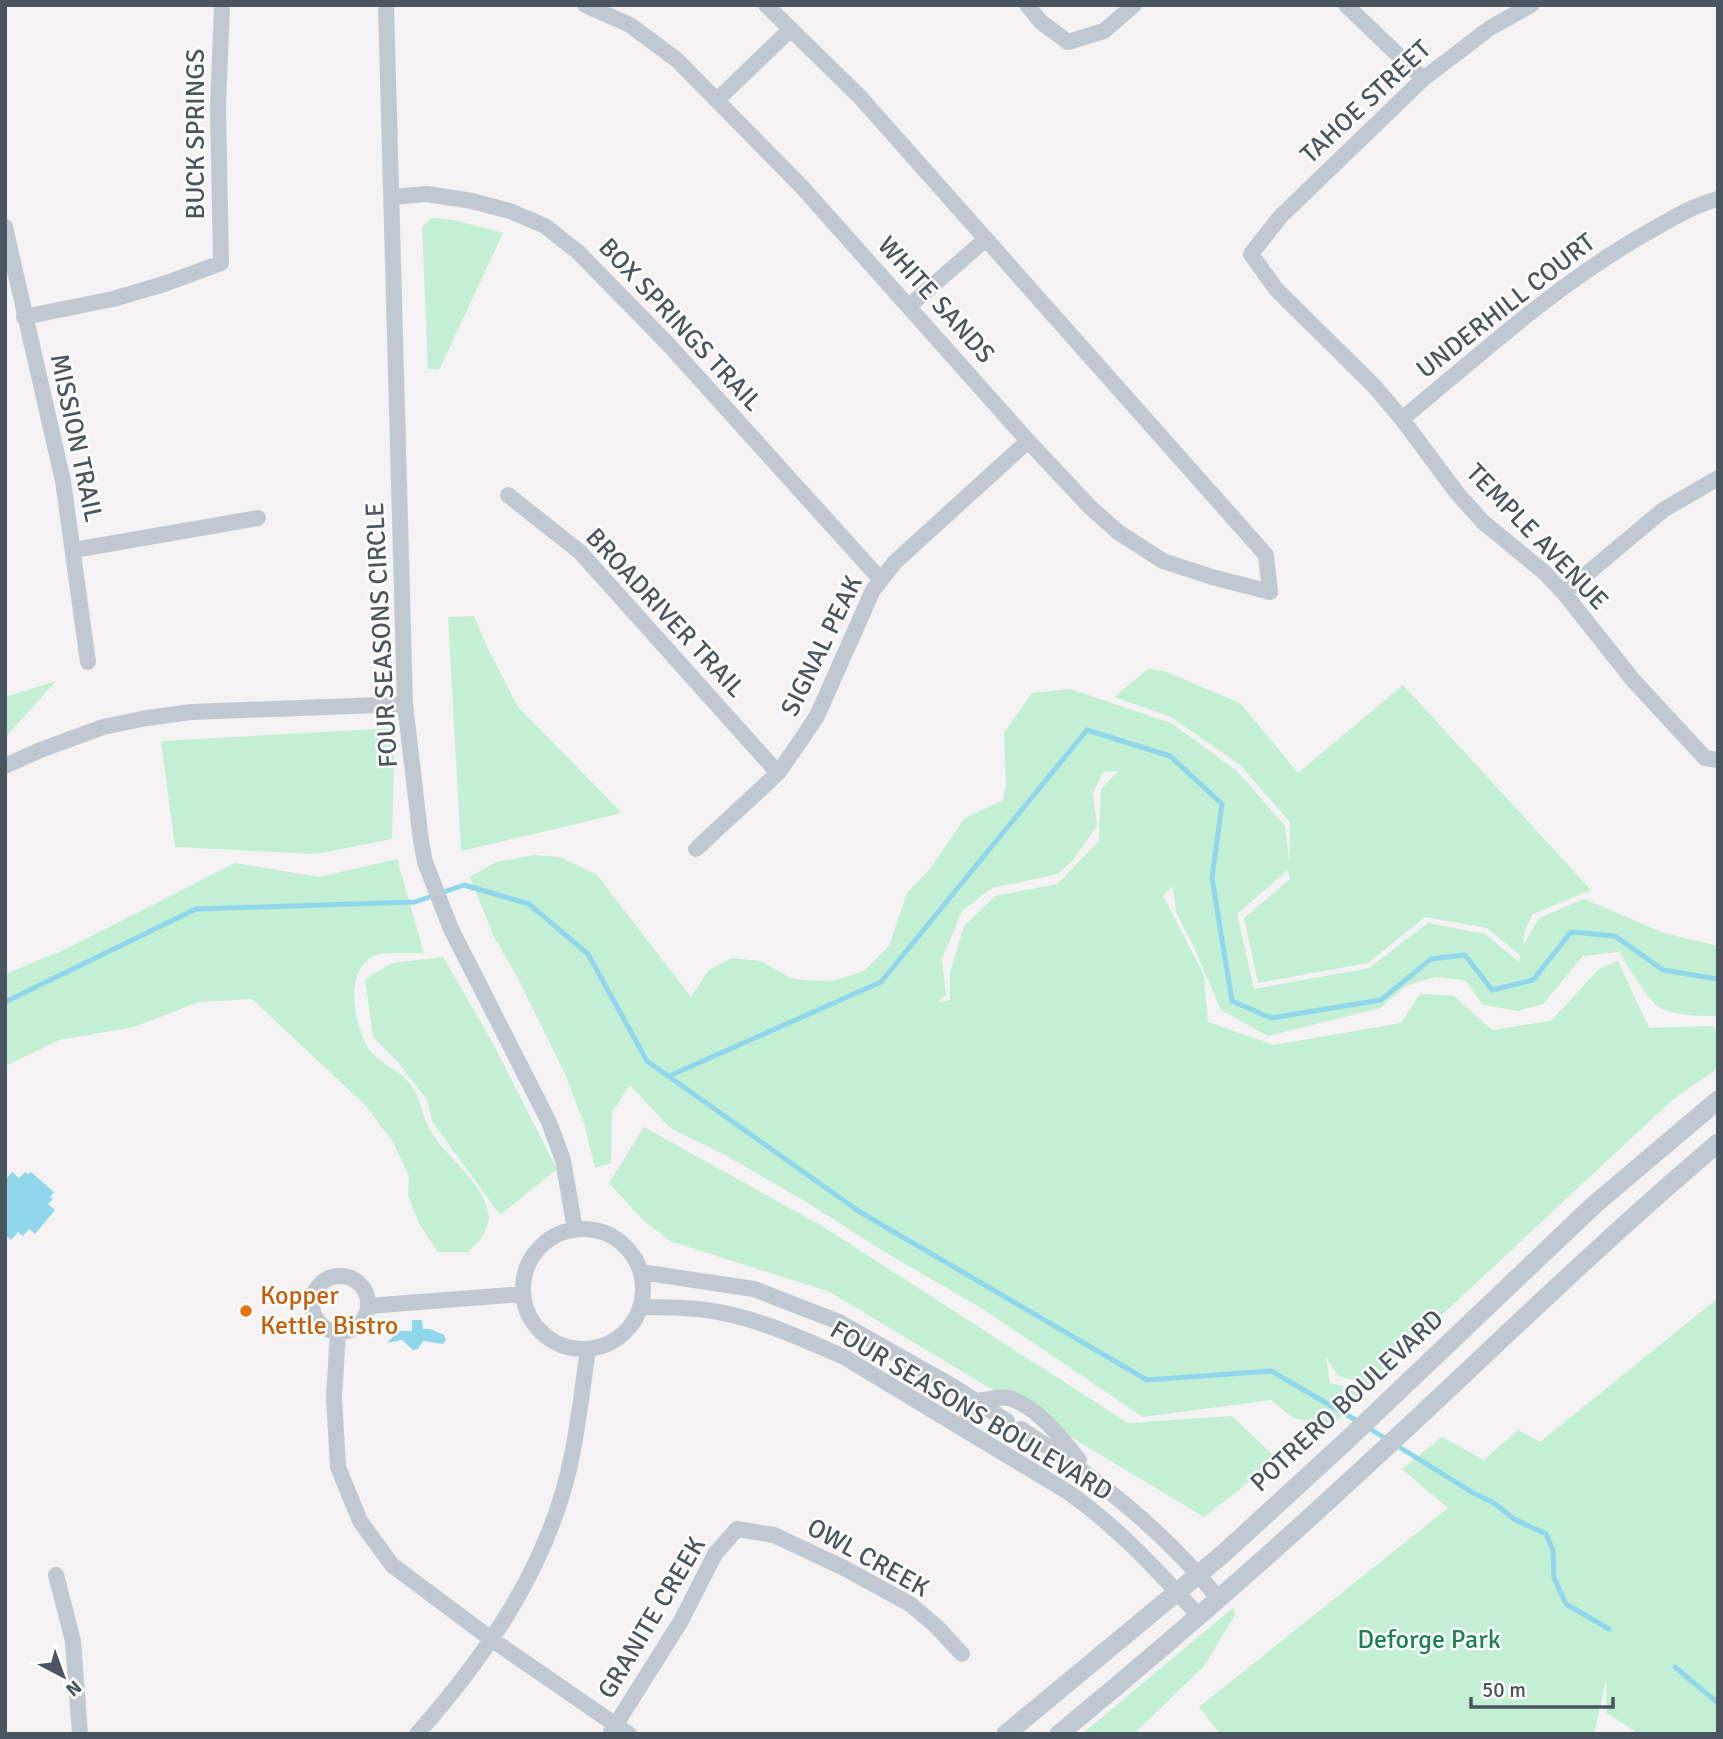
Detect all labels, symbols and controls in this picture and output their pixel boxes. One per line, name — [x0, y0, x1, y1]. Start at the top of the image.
street label: TAHOE STREET — [1294, 33, 1438, 170]
street label: BUCK SPRINGS — [180, 48, 212, 220]
street label: UNDERHILL COURT — [1410, 226, 1602, 386]
street label: WHITE SANDS — [871, 230, 1001, 370]
street label: BOX SPRINGS TRAIL — [591, 232, 769, 418]
street label: MISSION TRAIL — [43, 351, 109, 525]
street label: TEMPLE AVENUE — [1459, 457, 1615, 617]
street label: FOUR SEASONS CIRCLE — [359, 501, 405, 769]
street label: BROADRIVER TRAIL — [578, 522, 752, 704]
street label: SIGNAL PEAK — [774, 570, 870, 721]
place label: Kopper Kettle Bistro — [260, 1280, 398, 1342]
marker: Kopper Kettle Bistro — [238, 1303, 254, 1319]
street label: POTRERO BOULEVARD — [1244, 1303, 1450, 1499]
street label: FOUR SEASONS BOULEVARD — [824, 1314, 1118, 1508]
street label: OWL CREEK — [801, 1511, 935, 1605]
street label: GRANITE CREEK — [591, 1531, 713, 1705]
park label: Deforge Park — [1357, 1624, 1501, 1656]
north arrow — [28, 1641, 98, 1711]
scale bar — [1471, 1666, 1613, 1710]
text: N — [61, 1675, 86, 1701]
text: 50 m — [1482, 1677, 1526, 1703]

